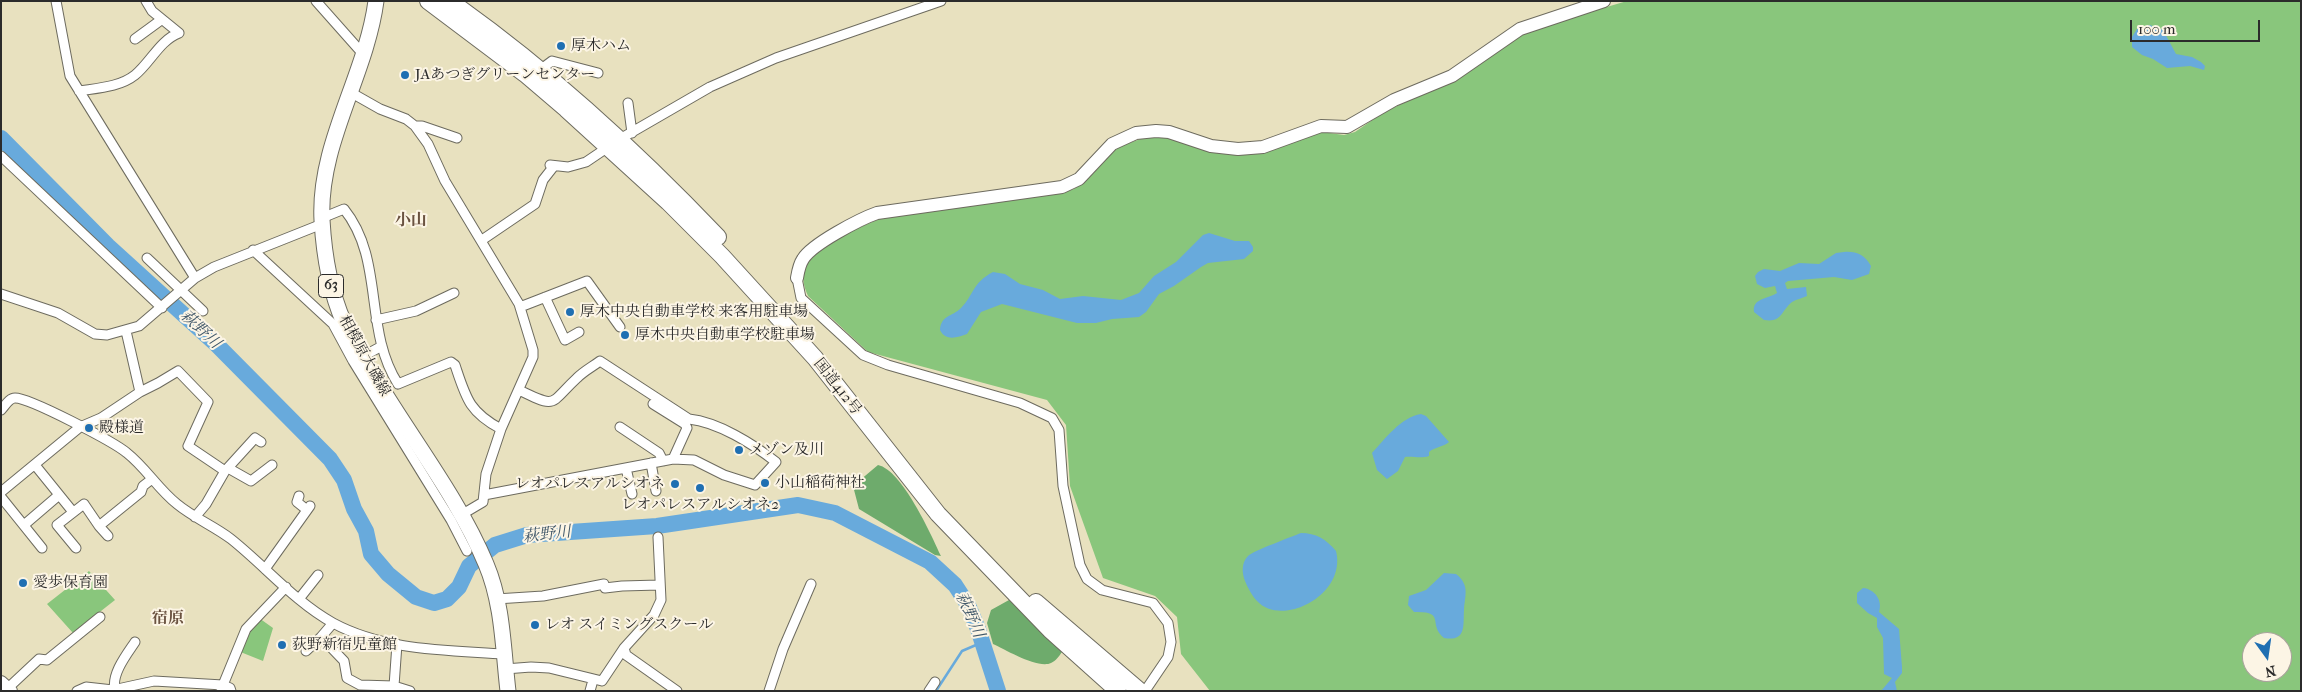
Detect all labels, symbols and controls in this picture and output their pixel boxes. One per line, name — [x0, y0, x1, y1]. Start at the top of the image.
scale bar — [2132, 10, 2262, 42]
text: 100 m — [2138, 20, 2176, 38]
place label: 厚木ハム — [571, 37, 631, 55]
marker: 厚木ハム — [555, 40, 567, 52]
place label: JAあつぎグリーンセンター — [415, 66, 595, 84]
marker: JAあつぎグリーンセンター — [399, 69, 411, 81]
district label: 小山 — [395, 211, 427, 231]
road number: 63 — [318, 274, 344, 298]
place label: 厚木中央自動車学校 来客用駐車場 — [580, 303, 808, 321]
marker: 厚木中央自動車学校 来客用駐車場 — [564, 306, 576, 318]
water label: 萩野川 — [176, 307, 224, 353]
street label: 相模原大磯線 — [334, 312, 394, 400]
place label: 厚木中央自動車学校駐車場 — [635, 326, 815, 344]
marker: 厚木中央自動車学校駐車場 — [619, 329, 631, 341]
street label: 国道412号 — [809, 355, 865, 419]
place label: 殿様道 — [99, 419, 144, 437]
marker: 殿様道 — [83, 422, 95, 434]
place label: メゾン及川 — [749, 441, 824, 459]
marker: メゾン及川 — [733, 444, 745, 456]
place label: 小山稲荷神社 — [775, 474, 865, 492]
place label: レオパレスアルシオネ — [515, 475, 665, 493]
marker: 小山稲荷神社 — [759, 477, 771, 489]
marker: レオパレスアルシオネ — [669, 478, 681, 490]
marker: レオパレスアルシオネ2 — [694, 482, 706, 494]
place label: レオパレスアルシオネ2 — [621, 496, 779, 514]
water label: 萩野川 — [522, 523, 572, 547]
place label: 愛歩保育園 — [33, 574, 108, 592]
marker: 愛歩保育園 — [17, 577, 29, 589]
water label: 萩野川 — [950, 589, 988, 641]
district label: 宿原 — [152, 609, 184, 629]
place label: レオ スイミングスクール — [545, 616, 713, 634]
marker: レオ スイミングスクール — [529, 619, 541, 631]
north arrow — [2242, 632, 2292, 682]
place label: 荻野新宿児童館 — [292, 636, 397, 654]
marker: 荻野新宿児童館 — [276, 639, 288, 651]
text: N — [2263, 662, 2278, 681]

